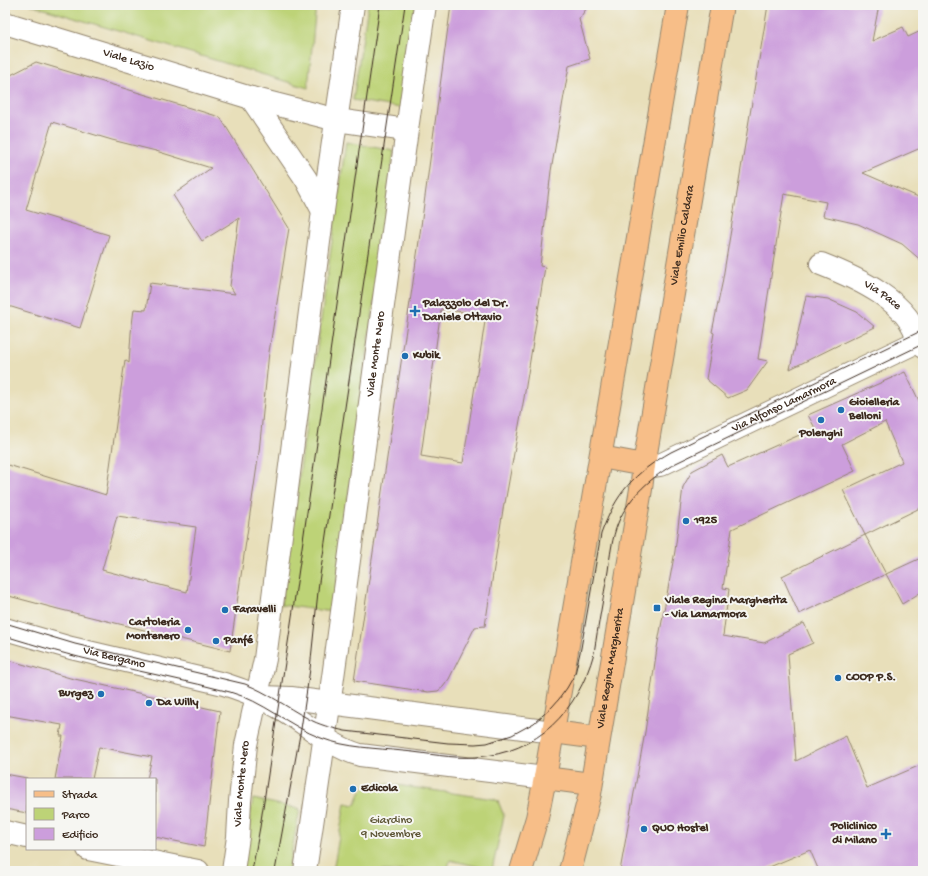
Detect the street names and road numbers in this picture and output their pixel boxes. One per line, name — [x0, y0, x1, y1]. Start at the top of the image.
street label: Viale Lazio — [100, 46, 156, 75]
street label: Viale Emilio Caldara — [667, 184, 698, 287]
street label: Via Pace — [860, 277, 904, 314]
street label: Viale Monte Nero — [364, 310, 389, 399]
street label: Via Alfonso Lamarmora — [729, 374, 839, 437]
street label: Viale Regina Margherita — [594, 607, 628, 731]
street label: Via Bergamo — [81, 644, 147, 672]
street label: Viale Monte Nero — [232, 739, 254, 828]

